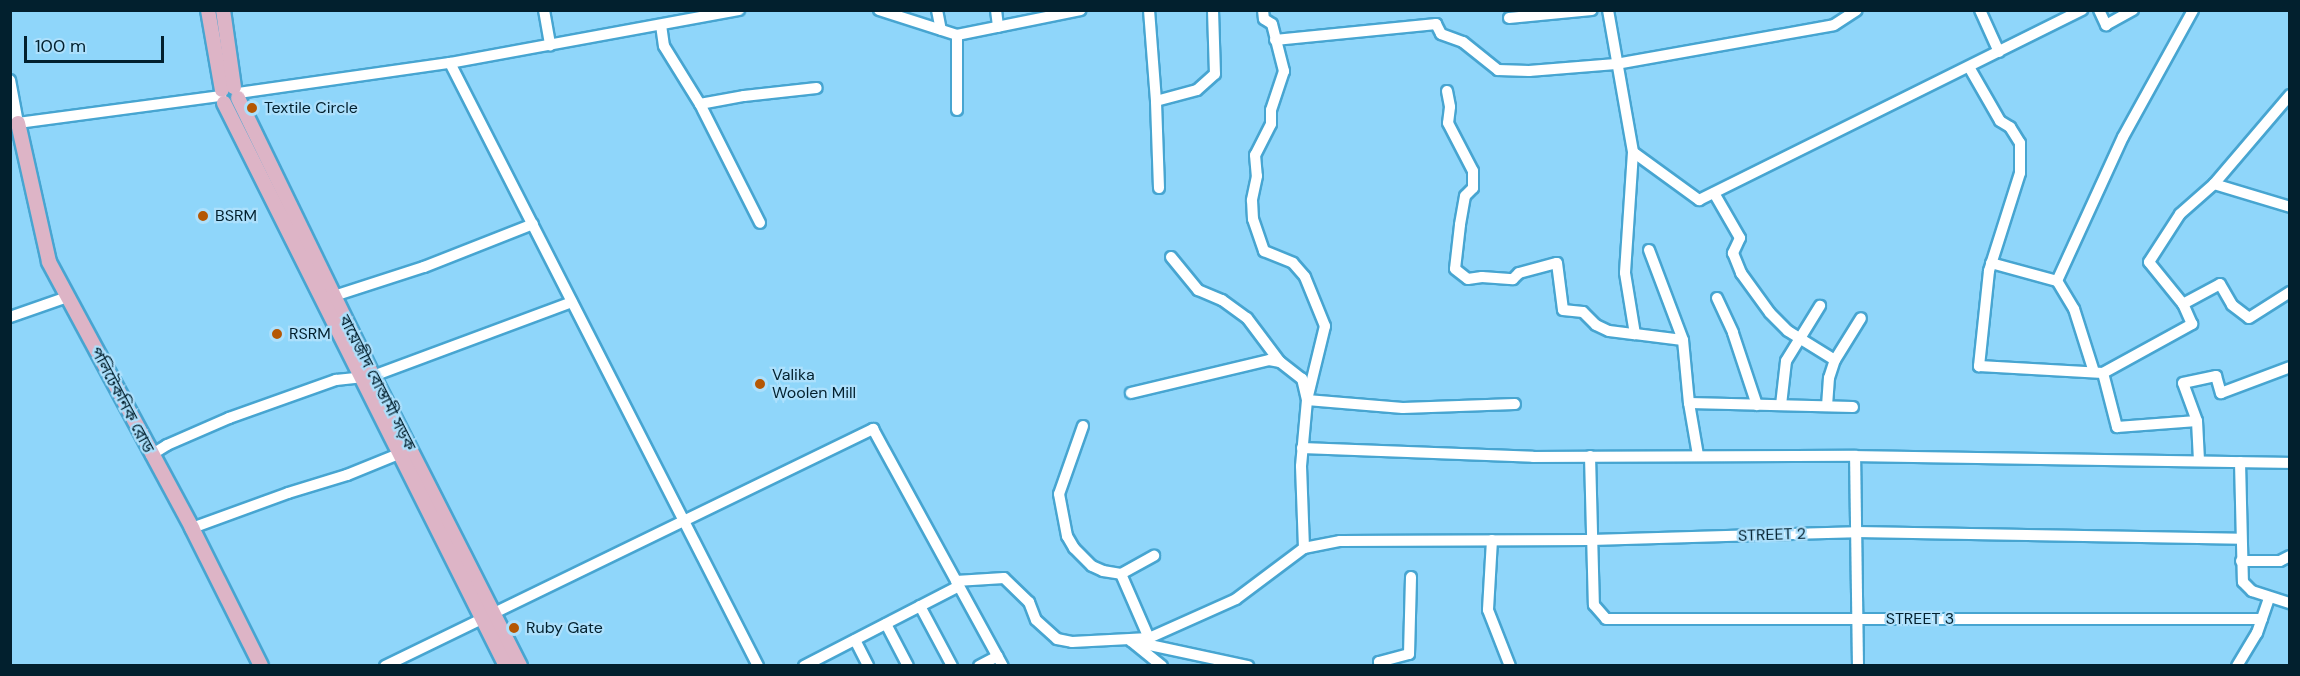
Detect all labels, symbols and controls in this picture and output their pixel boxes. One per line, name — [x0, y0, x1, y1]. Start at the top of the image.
scale bar — [27, 24, 166, 62]
text: 100 m — [35, 34, 86, 58]
place label: Textile Circle — [264, 98, 358, 118]
marker: Textile Circle — [245, 101, 259, 115]
place label: BSRM — [215, 206, 257, 226]
marker: BSRM — [196, 209, 210, 223]
street label: বায়েজীদ বোস্তামী সড়ক — [334, 312, 420, 454]
place label: RSRM — [289, 324, 331, 344]
marker: RSRM — [270, 327, 284, 341]
street label: পলিটেকনিক রোড — [86, 344, 158, 456]
place label: Valika Woolen Mill — [772, 365, 856, 403]
marker: Valika Woolen Mill — [753, 377, 767, 391]
street label: STREET 2 — [1738, 524, 1806, 546]
street label: STREET 3 — [1886, 609, 1954, 629]
place label: Ruby Gate — [526, 618, 603, 638]
marker: Ruby Gate — [507, 621, 521, 635]

